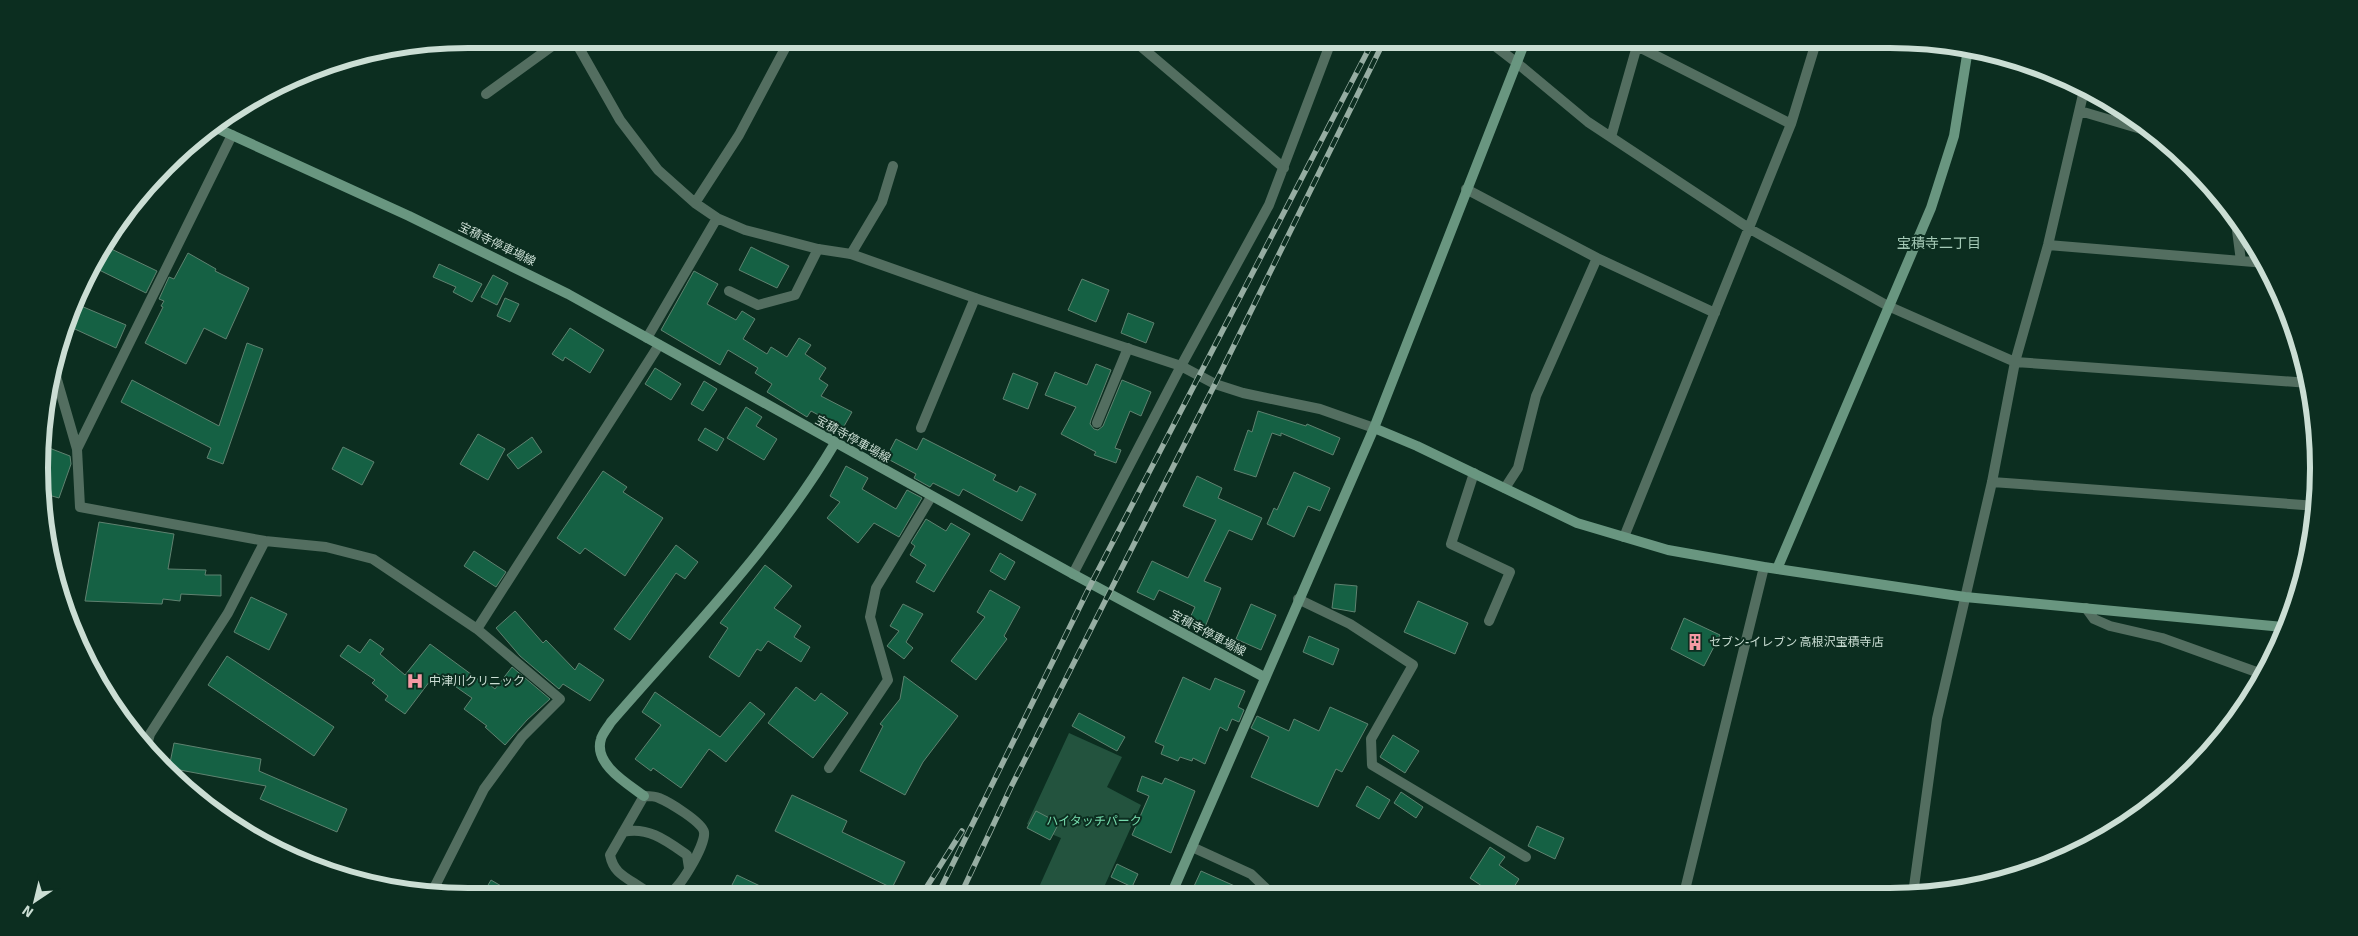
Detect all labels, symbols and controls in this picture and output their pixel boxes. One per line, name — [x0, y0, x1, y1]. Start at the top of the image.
street label: 宝積寺停車場線 — [456, 219, 538, 270]
district label: 宝積寺二丁目 — [1897, 235, 1981, 252]
street label: 宝積寺停車場線 — [812, 413, 893, 466]
street label: 宝積寺停車場線 — [1167, 607, 1248, 660]
building icon: セブン-イレブン 高根沢宝積寺店 — [1685, 632, 1705, 652]
place label: セブン-イレブン 高根沢宝積寺店 — [1709, 635, 1884, 650]
hospital icon: 中津川クリニック — [405, 671, 425, 691]
place label: 中津川クリニック — [429, 674, 525, 689]
park label: ハイタッチパーク — [1046, 814, 1142, 829]
north arrow — [10, 876, 60, 926]
text: N — [19, 901, 37, 921]

